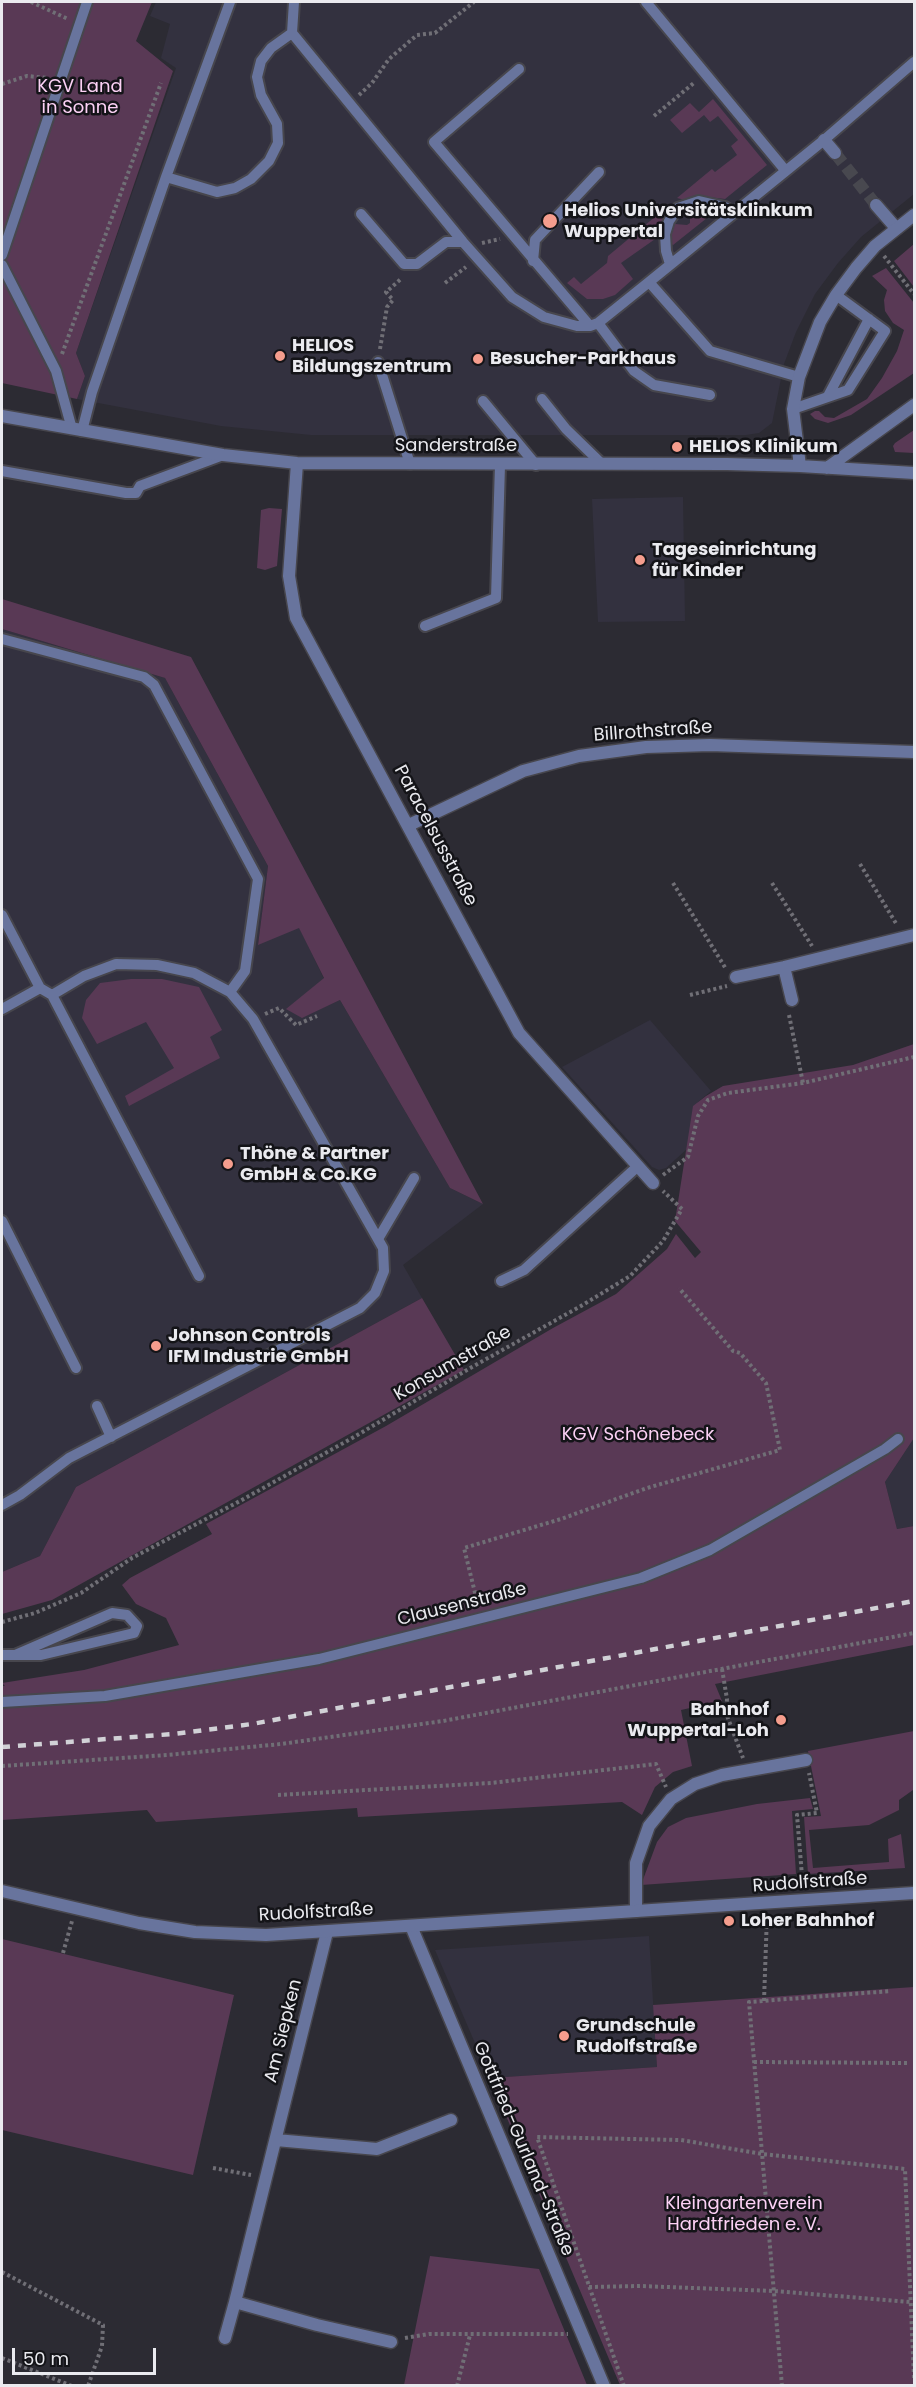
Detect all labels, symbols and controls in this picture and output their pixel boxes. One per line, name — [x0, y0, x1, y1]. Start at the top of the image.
park label: KGV Land in Sonne — [37, 76, 123, 118]
place label: Helios Universitätsklinkum Wuppertal — [564, 200, 813, 242]
marker: Helios Universitätsklinkum Wuppertal — [541, 212, 559, 230]
place label: HELIOS Bildungszentrum — [292, 335, 452, 378]
place label: Besucher-Parkhaus — [490, 348, 676, 370]
marker: HELIOS Bildungszentrum — [273, 349, 287, 363]
marker: Besucher-Parkhaus — [471, 352, 485, 366]
street label: Sanderstraße — [395, 435, 517, 457]
place label: HELIOS Klinikum — [689, 436, 838, 458]
marker: HELIOS Klinikum — [670, 440, 684, 454]
place label: Tageseinrichtung für Kinder — [652, 539, 817, 582]
marker: Tageseinrichtung für Kinder — [633, 553, 647, 567]
street label: Billrothstraße — [593, 717, 713, 747]
street label: Paracelsusstraße — [389, 762, 481, 910]
place label: Thöne & Partner GmbH & Co.KG — [240, 1143, 389, 1186]
marker: Thöne & Partner GmbH & Co.KG — [221, 1157, 235, 1171]
street label: Konsumstraße — [391, 1322, 515, 1406]
place label: Johnson Controls IFM Industrie GmbH — [168, 1325, 349, 1368]
marker: Johnson Controls IFM Industrie GmbH — [149, 1339, 163, 1353]
park label: KGV Schönebeck — [562, 1424, 714, 1446]
street label: Clausenstraße — [395, 1579, 529, 1631]
place label: Bahnhof Wuppertal-Loh — [627, 1699, 769, 1742]
marker: Bahnhof Wuppertal-Loh — [774, 1713, 788, 1727]
street label: Rudolfstraße — [752, 1868, 868, 1898]
street label: Rudolfstraße — [258, 1899, 374, 1927]
place label: Loher Bahnhof — [741, 1910, 874, 1932]
marker: Loher Bahnhof — [722, 1914, 736, 1928]
street label: Am Siepken — [261, 1977, 307, 2085]
place label: Grundschule Rudolfstraße — [576, 2015, 697, 2058]
marker: Grundschule Rudolfstraße — [557, 2029, 571, 2043]
street label: Gottfried-Gurland-Straße — [468, 2039, 578, 2259]
park label: Kleingartenverein Hardtfrieden e. V. — [665, 2193, 823, 2236]
scale bar — [15, 2336, 159, 2374]
text: 50 m — [23, 2346, 69, 2371]

